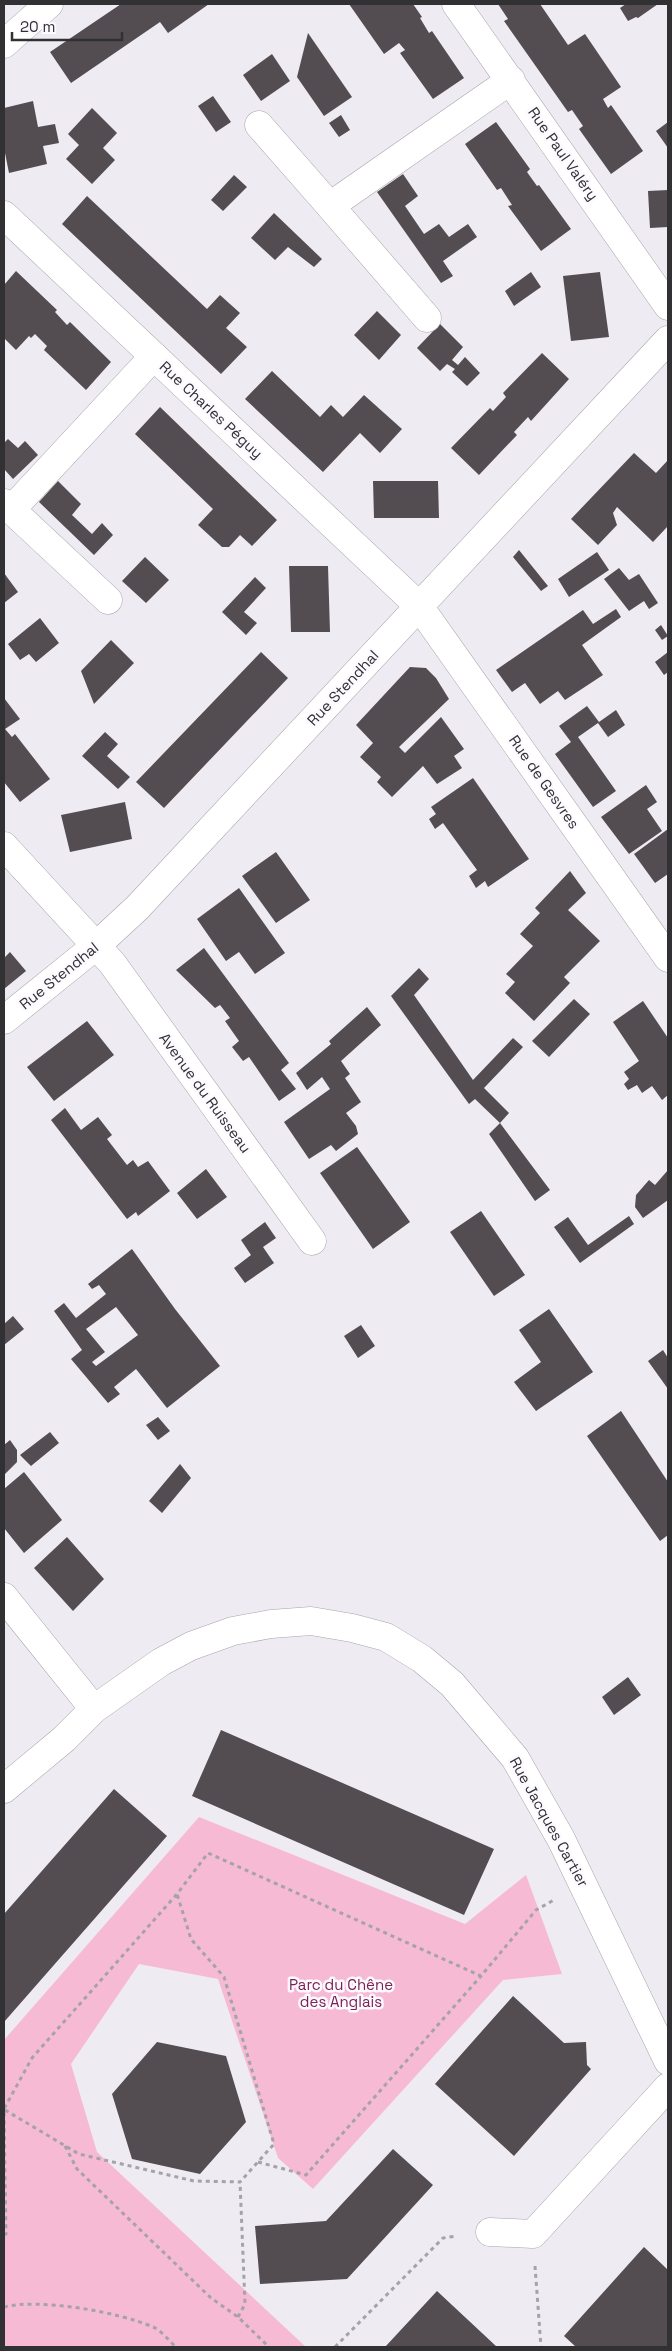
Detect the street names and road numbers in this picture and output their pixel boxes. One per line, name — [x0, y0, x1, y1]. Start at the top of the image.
street label: Rue Paul Valéry — [524, 103, 603, 204]
street label: Rue Charles Péguy — [156, 357, 267, 462]
street label: Rue Stendhal — [303, 646, 382, 729]
street label: Rue de Gesvres — [505, 731, 584, 832]
street label: Rue Stendhal — [15, 938, 102, 1013]
street label: Avenue du Ruisseau — [155, 1029, 255, 1157]
street label: Rue Jacques Cartier — [506, 1753, 593, 1890]

